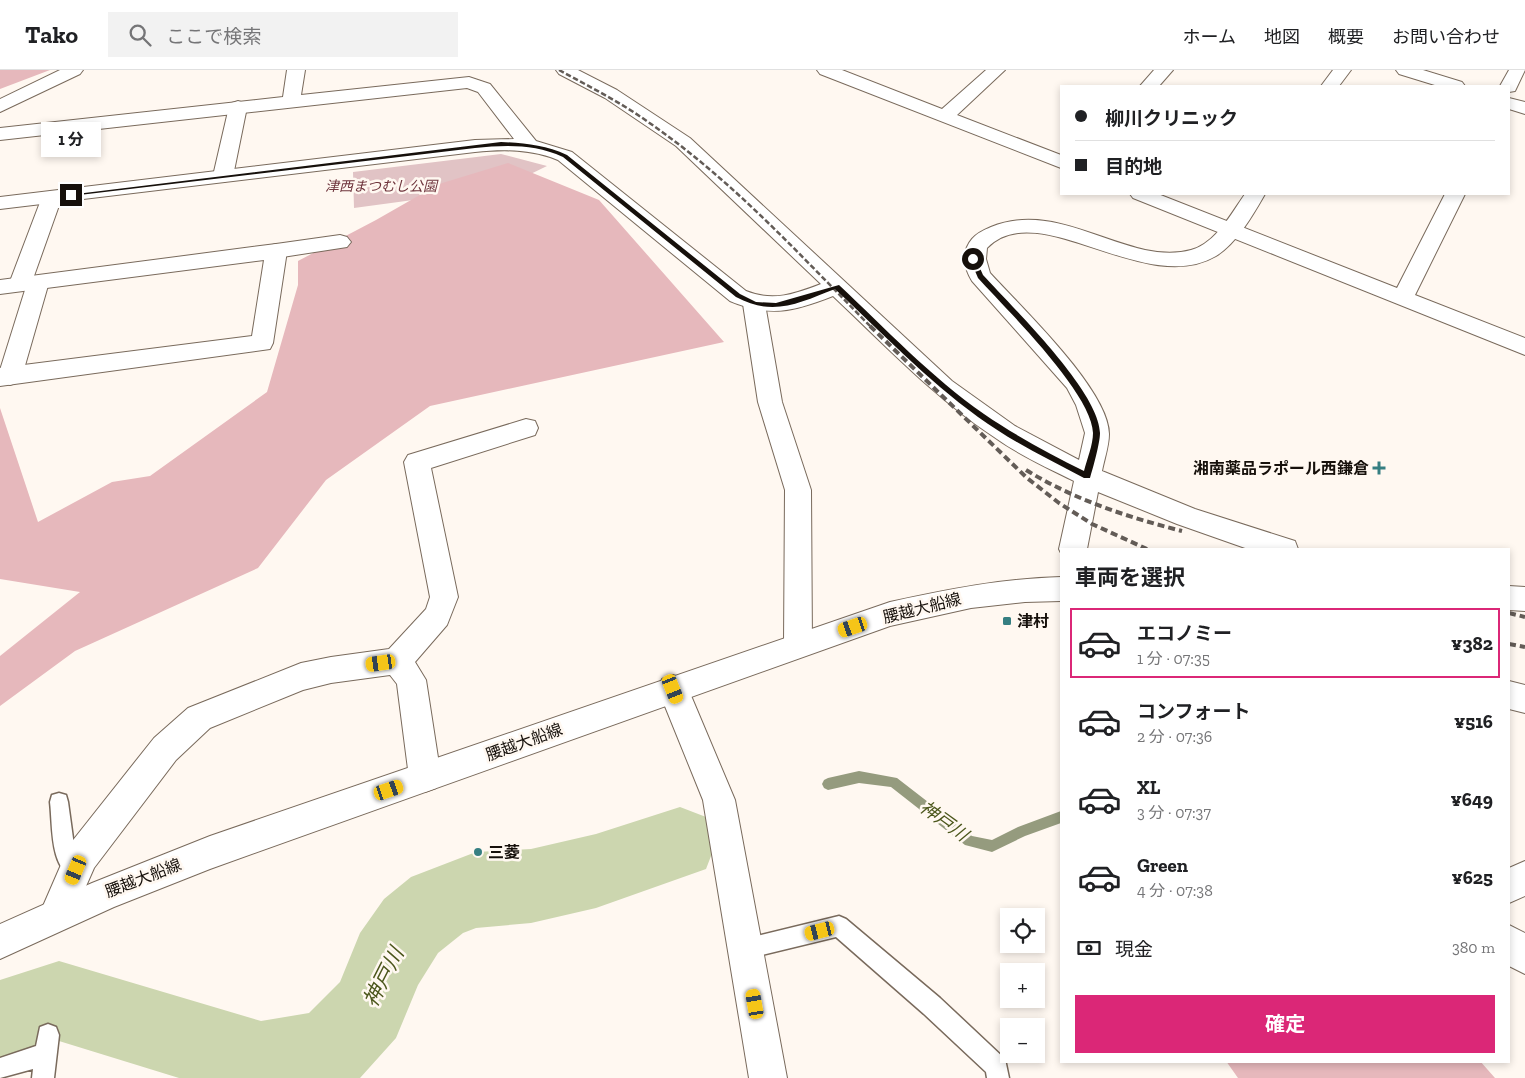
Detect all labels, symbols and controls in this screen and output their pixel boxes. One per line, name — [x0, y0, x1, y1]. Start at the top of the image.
search box — [108, 12, 458, 57]
text: Tako — [25, 20, 78, 49]
icon: search — [126, 21, 154, 49]
text: ここで検索 — [166, 25, 261, 48]
text: ホーム — [1183, 26, 1236, 48]
text: 地図 — [1264, 26, 1300, 48]
text: 概要 — [1328, 26, 1364, 48]
text: お問い合わせ — [1392, 26, 1500, 48]
text: 柳川クリニック — [1105, 107, 1238, 130]
callout: 1 分 — [41, 122, 101, 158]
text: 1 分 — [58, 130, 84, 149]
text: 目的地 — [1105, 155, 1162, 178]
park label: 津西まつむし公園 — [325, 178, 439, 195]
route end — [60, 184, 82, 206]
route start — [962, 248, 984, 270]
place label: 湘南薬品ラポール西鎌倉 — [1193, 459, 1369, 478]
marker: 湘南薬品ラポール西鎌倉 — [1373, 462, 1385, 474]
text: 車両を選択 — [1075, 564, 1185, 591]
street label: 腰越大船線 — [881, 589, 963, 627]
place label: 津村 — [1017, 612, 1049, 631]
car — [836, 615, 869, 639]
marker: 津村 — [1001, 615, 1013, 627]
icon: car — [1077, 621, 1122, 666]
text: エコノミー — [1137, 622, 1232, 645]
text: ¥382 — [1451, 632, 1493, 655]
text: 1 分 · 07:35 — [1137, 649, 1210, 668]
car — [365, 653, 396, 673]
car — [660, 672, 685, 706]
icon: car — [1077, 699, 1122, 744]
text: コンフォート — [1137, 700, 1250, 723]
text: ¥516 — [1454, 710, 1493, 733]
street label: 腰越大船線 — [483, 719, 565, 765]
text: 2 分 · 07:36 — [1137, 727, 1212, 746]
text: XL — [1137, 776, 1160, 799]
icon: car — [1077, 777, 1122, 822]
car — [372, 778, 405, 802]
text: ¥649 — [1451, 788, 1493, 811]
water label: 神戸川 — [916, 796, 974, 847]
text: 3 分 · 07:37 — [1137, 803, 1211, 822]
place label: 三菱 — [488, 843, 520, 862]
marker: 三菱 — [472, 846, 484, 858]
car — [63, 853, 88, 887]
text: Green — [1137, 854, 1188, 877]
street label: 腰越大船線 — [102, 855, 184, 901]
icon: car — [1077, 855, 1122, 900]
text: ¥625 — [1451, 866, 1493, 889]
text: 4 分 · 07:38 — [1137, 881, 1213, 900]
map controls — [1000, 908, 1045, 1063]
button: locate — [1000, 908, 1045, 953]
car — [803, 920, 836, 942]
icon: cash — [1075, 934, 1103, 962]
text: 現金 — [1115, 938, 1153, 961]
text: 380 m — [1452, 938, 1495, 957]
water label: 神戸川 — [358, 941, 409, 1011]
button: + — [1000, 963, 1045, 1008]
car — [745, 988, 764, 1020]
button: 確定 — [1075, 995, 1495, 1053]
button: − — [1000, 1018, 1045, 1063]

